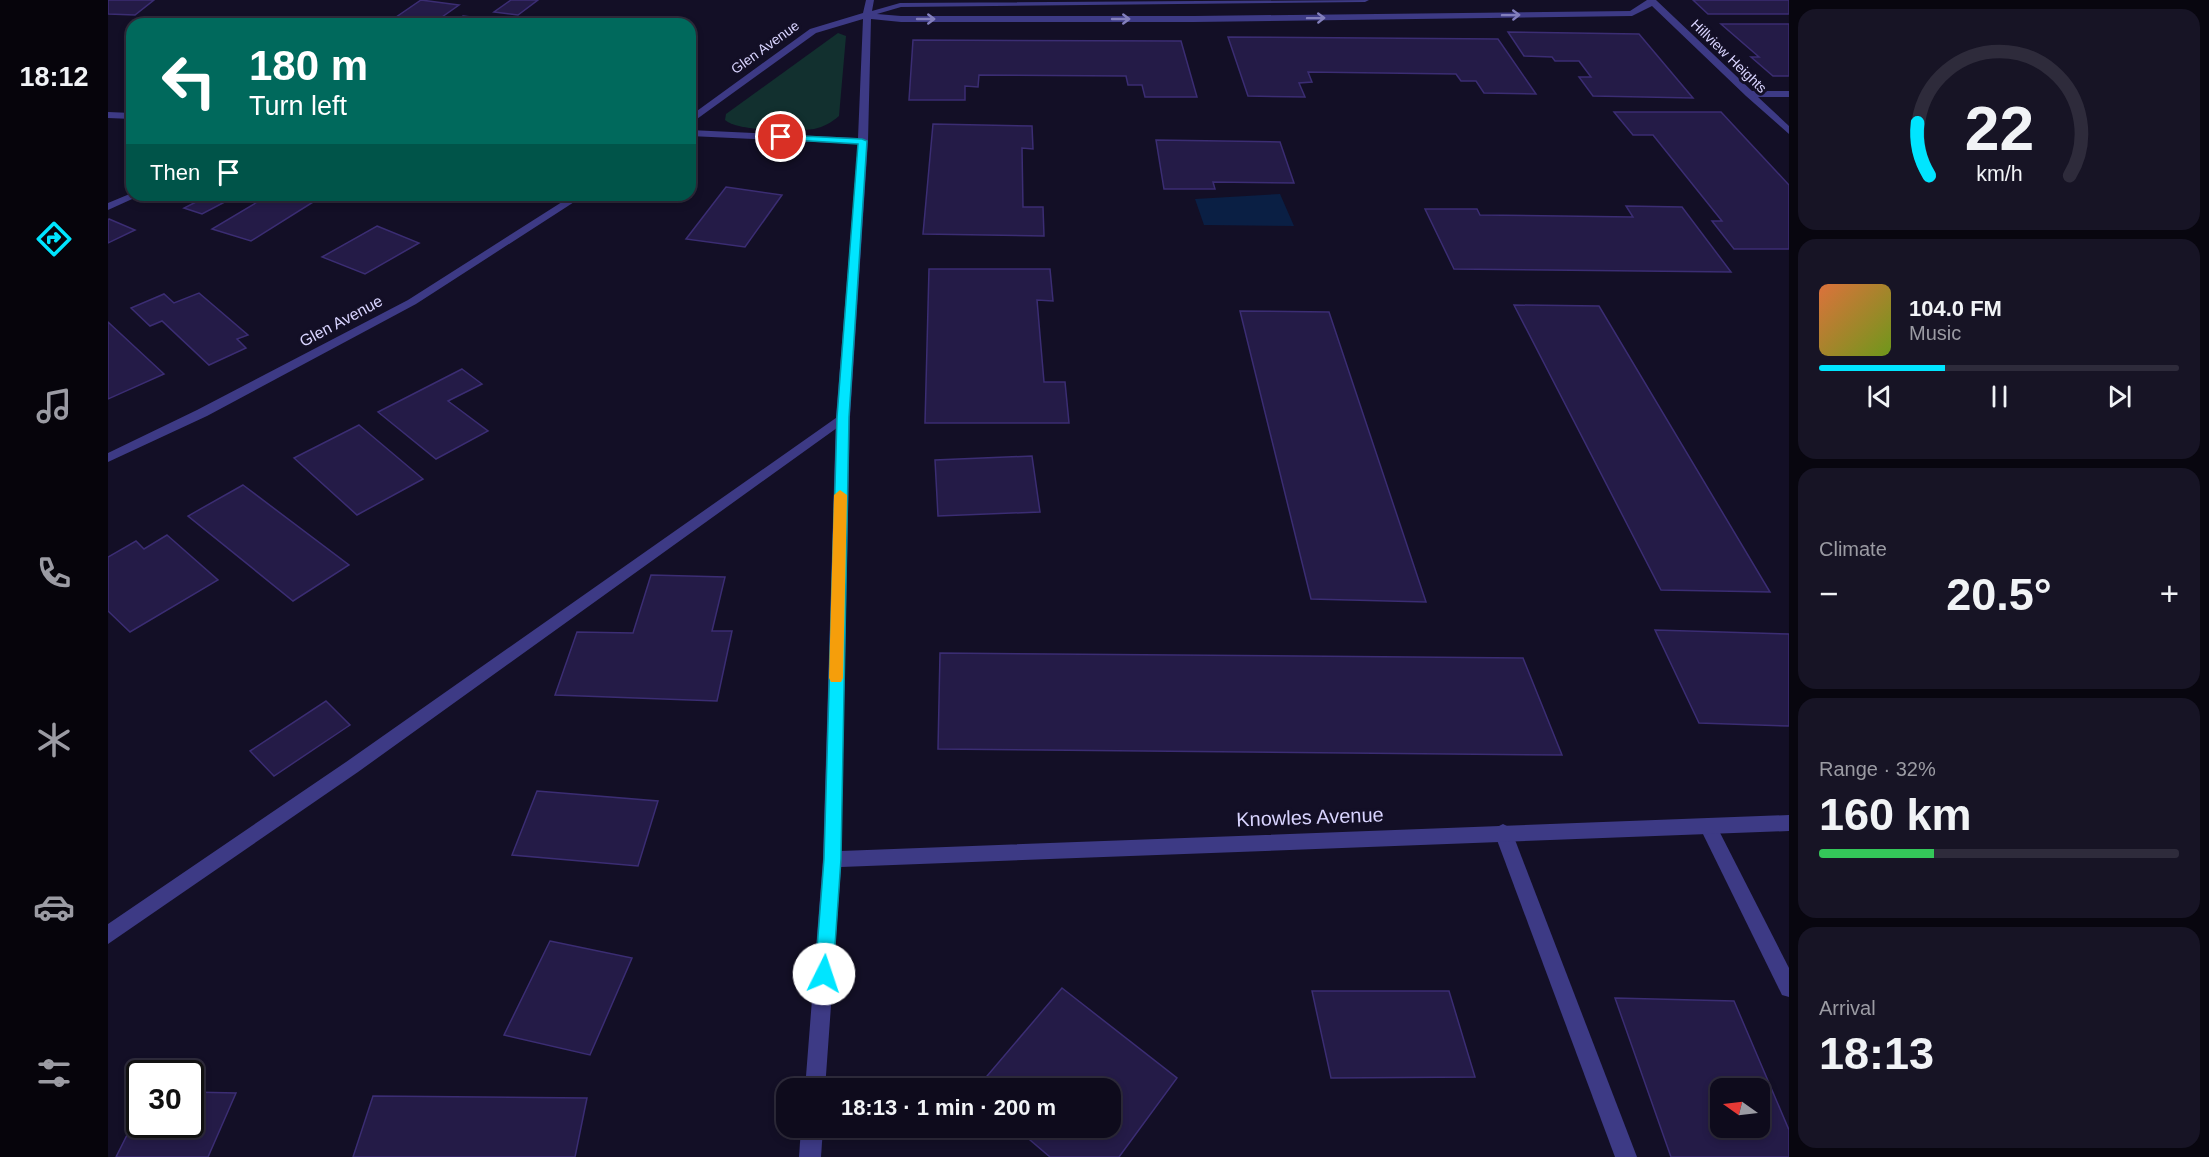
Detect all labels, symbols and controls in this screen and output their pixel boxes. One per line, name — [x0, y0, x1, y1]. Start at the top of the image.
one-way arrow — [1500, 9, 1520, 20]
one-way arrow — [1305, 12, 1325, 23]
one-way arrow — [915, 13, 935, 25]
one-way arrow — [1110, 13, 1130, 25]
street label: Hillview Heights — [1688, 16, 1770, 96]
street label: Glen Avenue — [728, 17, 802, 77]
icon: left — [150, 42, 228, 120]
text: 180 m — [249, 42, 368, 89]
text: 18:12 — [19, 62, 89, 92]
text: Turn left — [249, 91, 347, 121]
text: 22 — [1964, 94, 2034, 163]
pin — [755, 111, 806, 162]
icon: arrive — [764, 120, 797, 153]
icon: arrive — [212, 156, 245, 189]
text: Then — [150, 160, 200, 185]
text: km/h — [1976, 163, 2022, 187]
icon: directions — [33, 218, 75, 260]
street label: Glen Avenue — [297, 292, 385, 350]
text: 104.0 FM — [1909, 296, 2002, 321]
text: Music — [1909, 322, 1961, 344]
icon: previous — [1863, 380, 1896, 413]
icon: pause — [1983, 380, 2016, 413]
icon: next — [2103, 380, 2136, 413]
icon: music — [33, 385, 75, 427]
text: Climate — [1819, 538, 1887, 560]
icon: phone — [33, 552, 75, 594]
text: 20.5° — [1946, 569, 2052, 620]
text: − — [1819, 575, 1838, 612]
text: + — [2160, 575, 2179, 612]
icon: climate — [33, 719, 75, 761]
text: Range · 32% — [1819, 758, 1936, 780]
text: 160 km — [1819, 789, 1972, 840]
street label: Knowles Avenue — [1236, 803, 1384, 831]
icon: car — [33, 886, 75, 928]
position arrow — [792, 942, 856, 1006]
text: Arrival — [1819, 997, 1876, 1019]
text: 18:13 — [1819, 1028, 1934, 1079]
icon: filters — [33, 1052, 75, 1094]
speed limit sign: 30 — [126, 1060, 204, 1138]
north arrow — [1710, 1078, 1770, 1138]
map controls — [1710, 1078, 1770, 1138]
text: 18:13 · 1 min · 200 m — [841, 1095, 1056, 1120]

